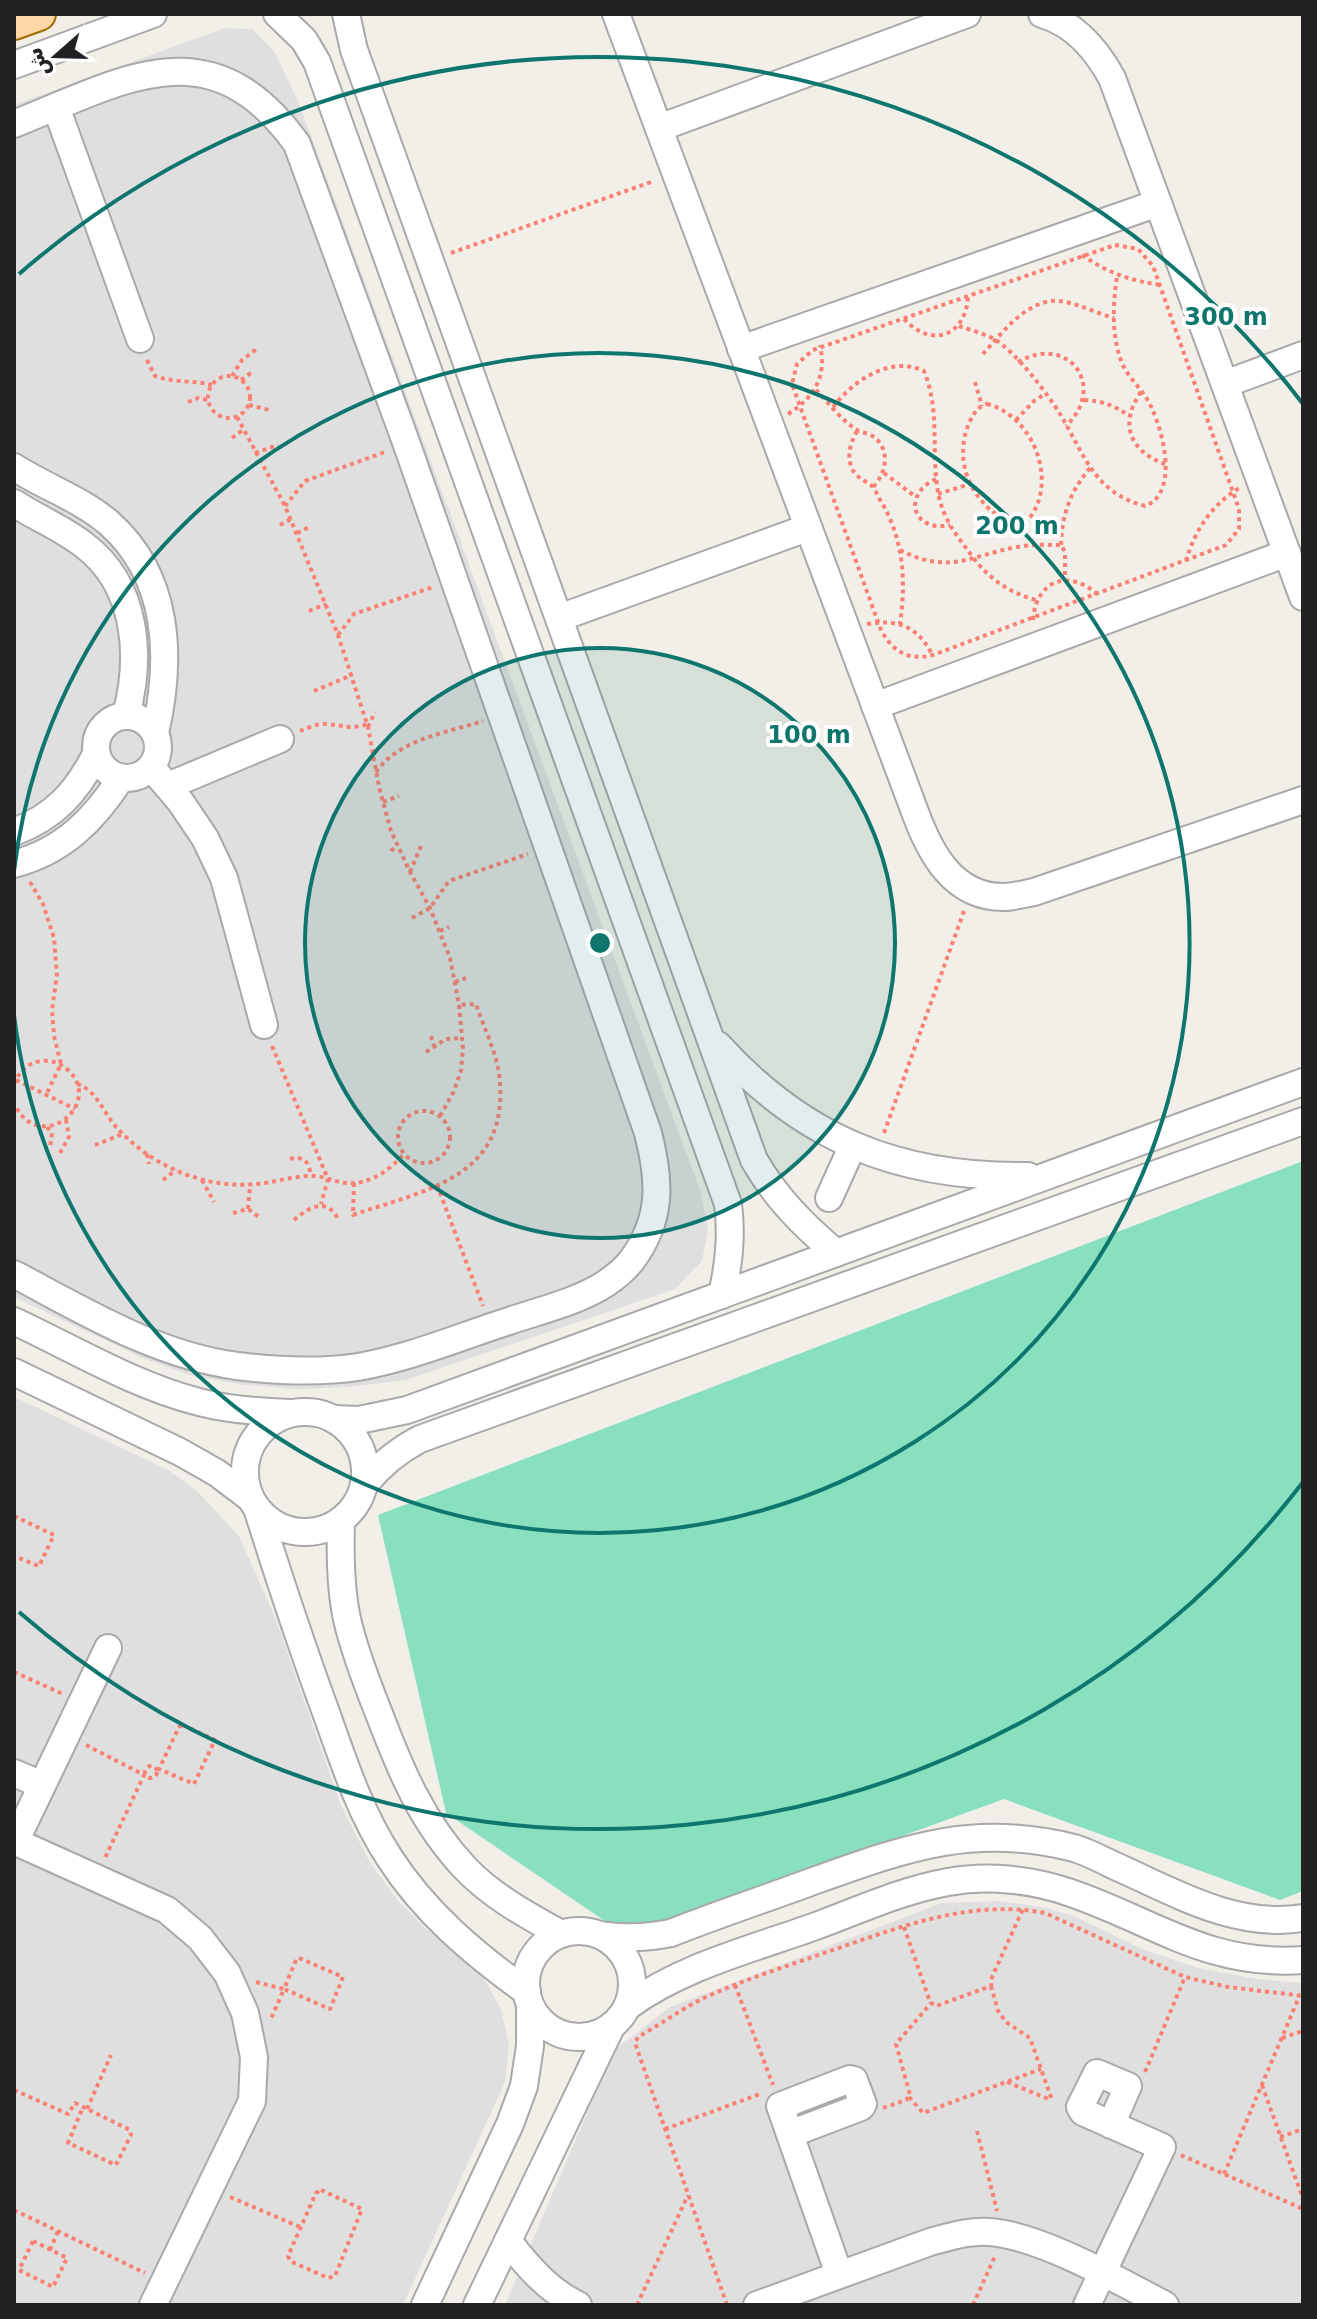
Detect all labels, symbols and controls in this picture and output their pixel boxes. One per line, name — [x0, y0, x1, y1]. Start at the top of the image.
north arrow — [16, 16, 96, 96]
text: ش — [21, 44, 55, 81]
text: 300 m — [1184, 303, 1268, 331]
text: 200 m — [975, 512, 1059, 540]
text: 100 m — [767, 721, 851, 749]
centre of rings — [586, 929, 614, 957]

